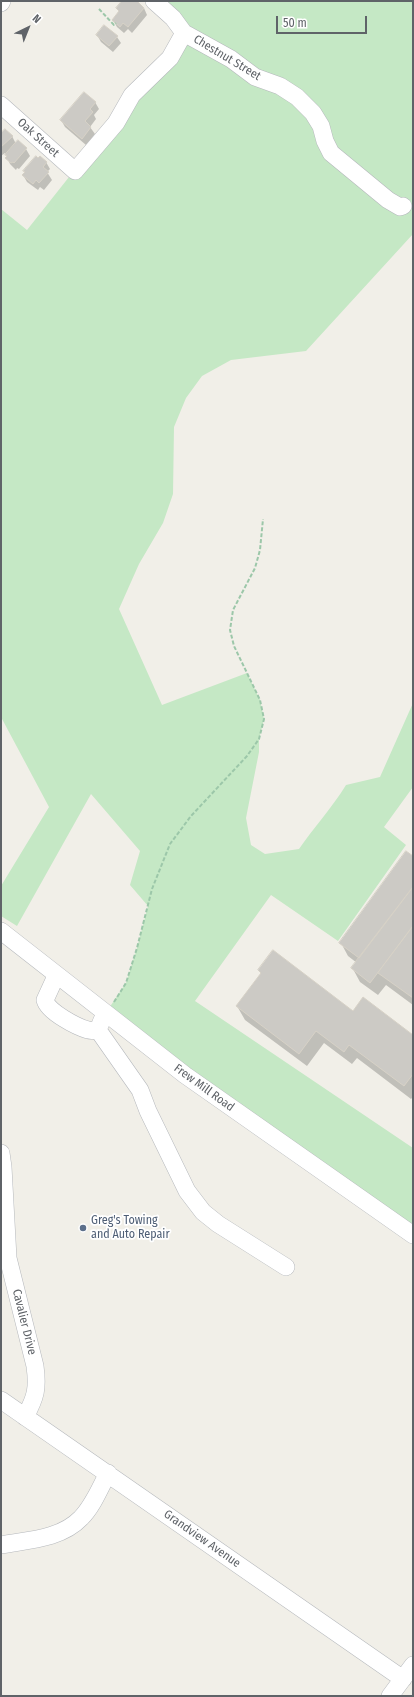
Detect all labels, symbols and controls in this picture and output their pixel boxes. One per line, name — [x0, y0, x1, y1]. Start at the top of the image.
north arrow — [8, 8, 48, 48]
scale bar — [278, 8, 369, 34]
text: N — [30, 12, 43, 26]
text: 50 m — [283, 16, 307, 30]
street label: Chestnut Street — [191, 32, 263, 84]
street label: Oak Street — [14, 116, 62, 160]
street label: Frew Mill Road — [171, 1061, 237, 1115]
place label: Greg's Towing and Auto Repair — [91, 1214, 170, 1242]
marker: Greg's Towing and Auto Repair — [78, 1223, 88, 1233]
street label: Cavalier Drive — [9, 1288, 39, 1356]
street label: Grandview Avenue — [161, 1507, 243, 1571]

